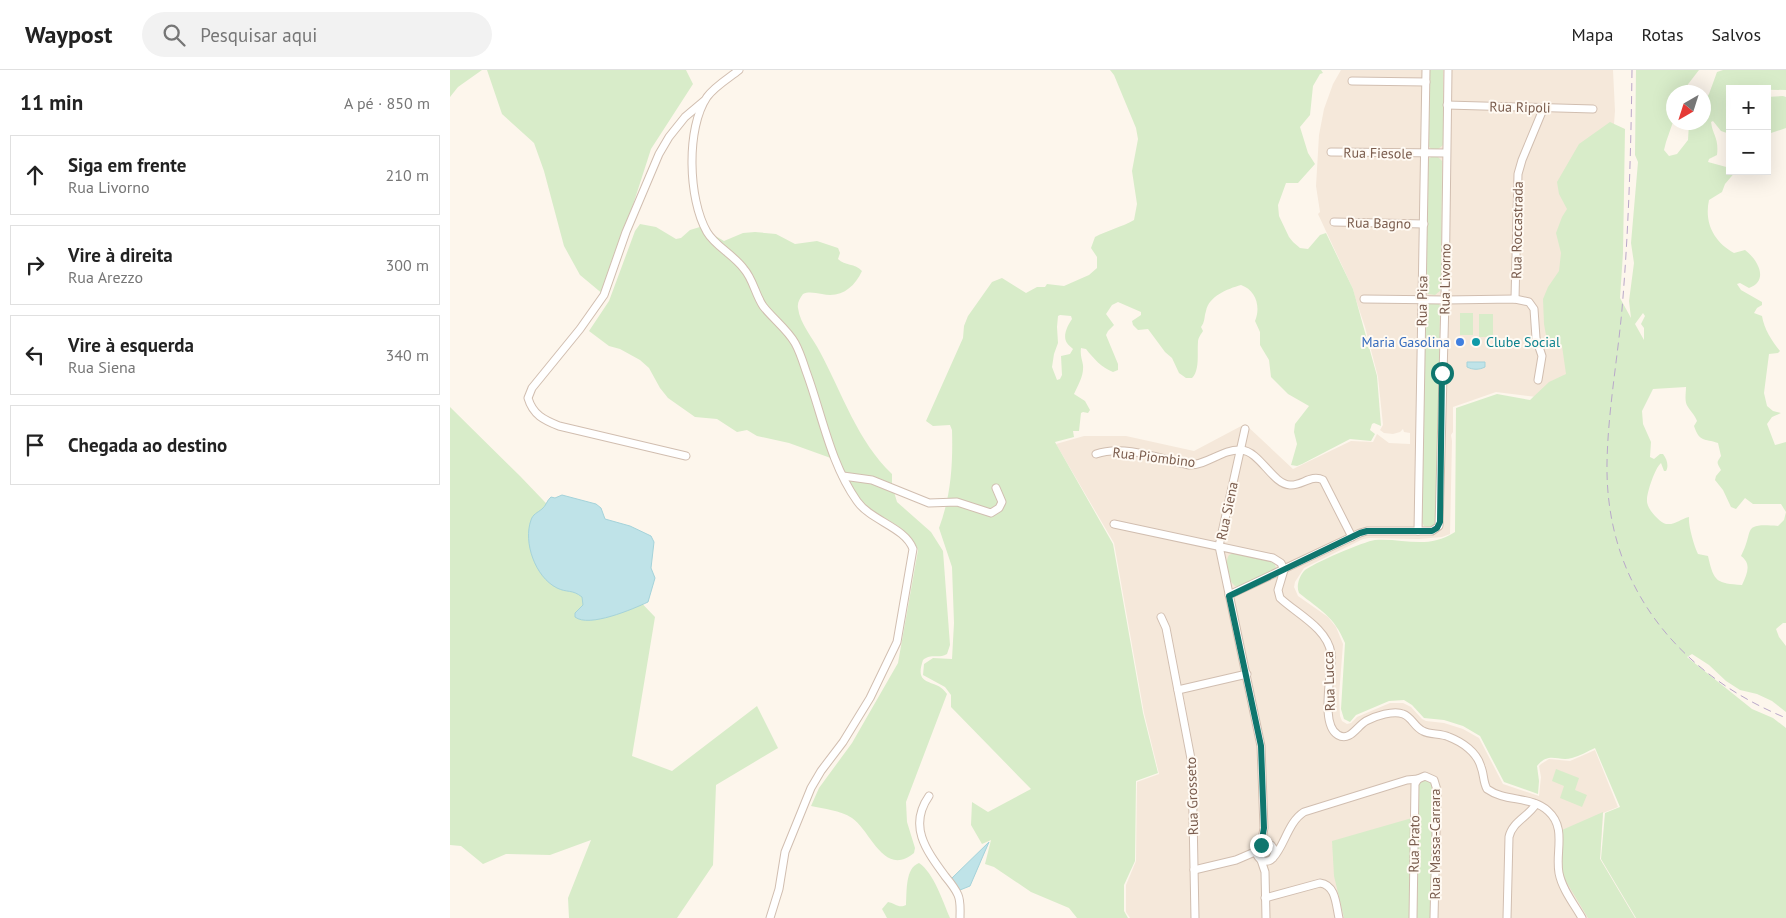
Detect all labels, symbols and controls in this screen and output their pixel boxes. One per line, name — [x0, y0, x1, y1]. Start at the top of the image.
search box — [142, 12, 492, 57]
text: Waypost — [25, 19, 112, 50]
icon: search — [160, 21, 188, 49]
text: Pesquisar aqui — [200, 23, 317, 47]
text: Mapa — [1572, 23, 1613, 46]
text: Rotas — [1641, 23, 1684, 46]
text: Salvos — [1712, 23, 1761, 46]
north arrow — [1666, 85, 1711, 130]
map controls — [1726, 85, 1771, 175]
button: + — [1726, 85, 1771, 130]
text: 11 min — [20, 89, 83, 116]
text: A pé · 850 m — [344, 93, 430, 113]
street label: Rua Ripoli — [1489, 97, 1551, 117]
button: − — [1726, 130, 1771, 175]
street label: Rua Fiesole — [1343, 143, 1413, 163]
text: Siga em frente — [68, 153, 186, 177]
icon: ahead — [21, 161, 49, 189]
text: 210 m — [386, 165, 429, 185]
text: Rua Livorno — [68, 177, 150, 197]
street label: Rua Roccastrada — [1507, 181, 1527, 279]
street label: Rua Bagno — [1347, 213, 1411, 233]
text: Vire à direita — [68, 243, 173, 267]
street label: Rua Livorno — [1435, 243, 1455, 315]
icon: right — [21, 251, 49, 279]
text: 300 m — [386, 255, 429, 275]
text: Rua Arezzo — [68, 267, 143, 287]
street label: Rua Pisa — [1413, 275, 1431, 327]
text: Vire à esquerda — [68, 333, 194, 357]
place label: Maria Gasolina — [1361, 333, 1450, 351]
place label: Clube Social — [1486, 333, 1560, 351]
marker: Maria Gasolina — [1454, 336, 1466, 348]
marker: Clube Social — [1470, 336, 1482, 348]
icon: left — [21, 341, 49, 369]
text: 340 m — [386, 345, 429, 365]
text: Rua Siena — [68, 357, 136, 377]
route start — [1431, 362, 1454, 385]
icon: arrive — [21, 431, 49, 459]
text: Chegada ao destino — [68, 433, 227, 457]
street label: Rua Piombino — [1112, 443, 1196, 471]
street label: Rua Siena — [1212, 480, 1242, 542]
street label: Rua Lucca — [1319, 651, 1339, 711]
street label: Rua Grosseto — [1182, 757, 1202, 835]
street label: Rua Massa-Carrara — [1426, 788, 1444, 900]
street label: Rua Prato — [1404, 815, 1424, 873]
route end — [1250, 834, 1273, 857]

